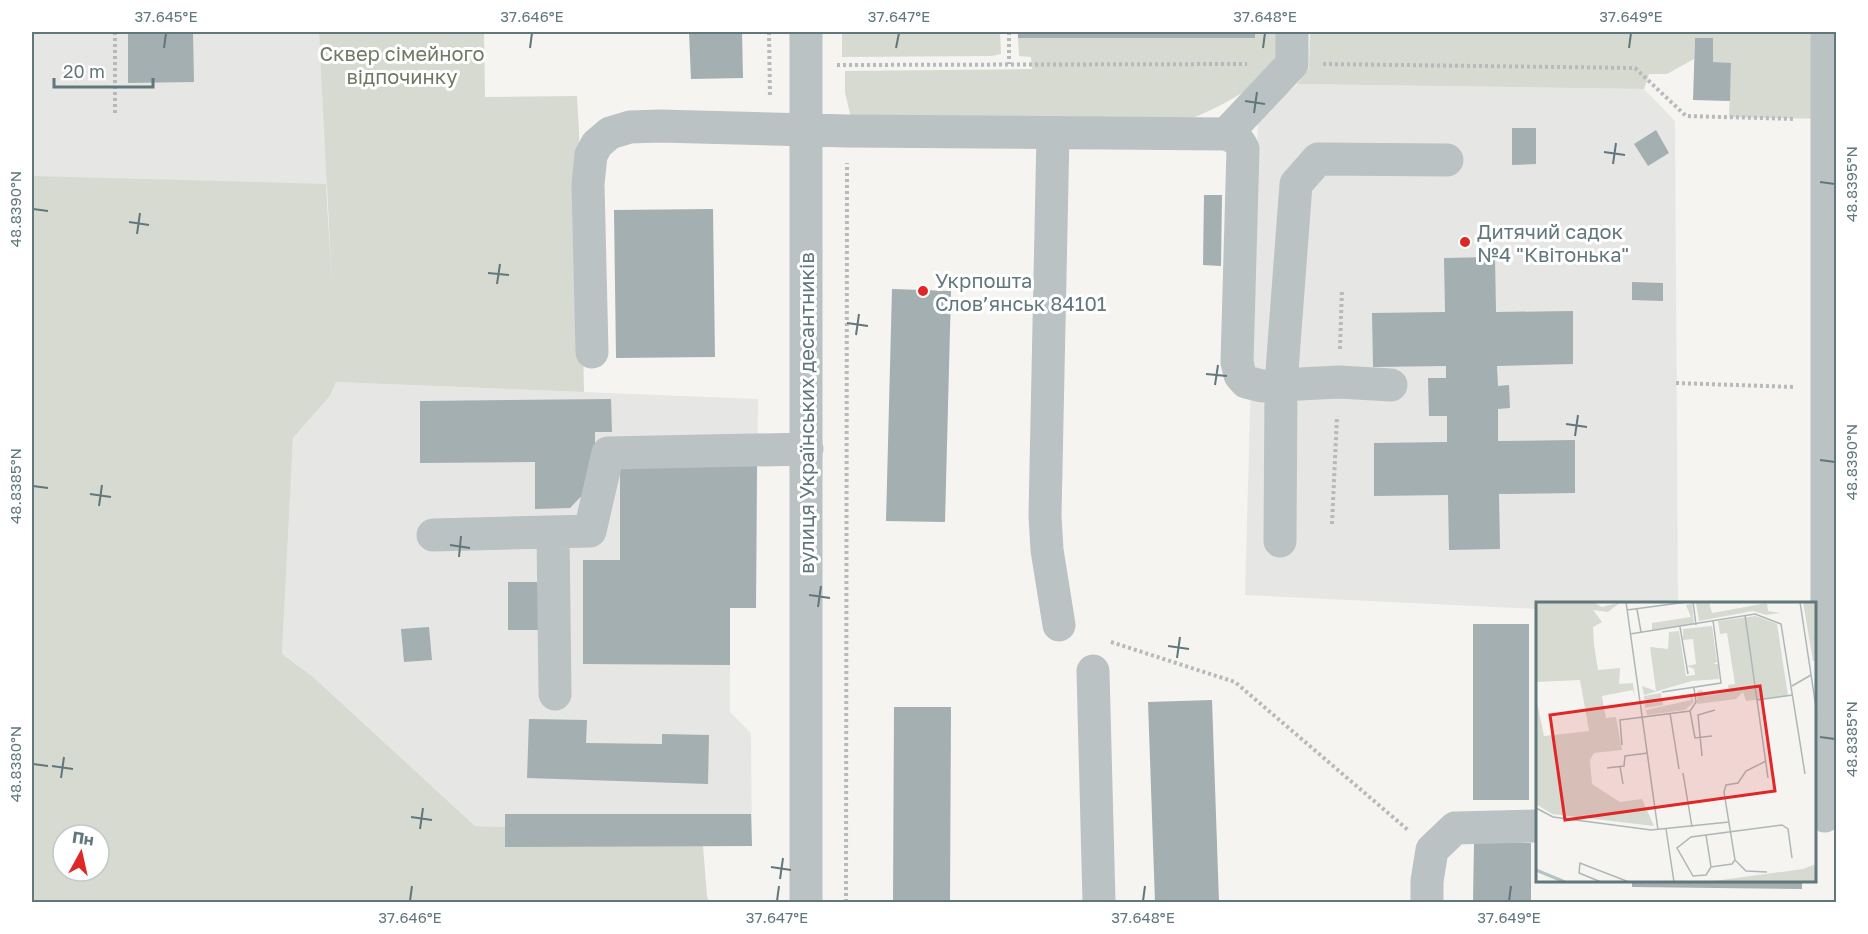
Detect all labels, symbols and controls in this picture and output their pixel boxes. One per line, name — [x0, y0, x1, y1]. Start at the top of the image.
text: 37.645°E — [134, 7, 198, 25]
text: 37.646°E — [500, 7, 564, 25]
text: 37.647°E — [868, 7, 930, 25]
text: 37.648°E — [1233, 7, 1297, 25]
text: 37.649°E — [1599, 7, 1663, 25]
park label: Сквер сімейного відпочинку — [320, 41, 484, 88]
scale bar — [54, 51, 153, 89]
text: 20 m — [63, 60, 105, 82]
text: 48.8395°N — [1842, 146, 1860, 222]
text: 48.8390°N — [6, 171, 24, 247]
place label: Дитячий садок №4 "Квітонька" — [1477, 219, 1629, 266]
marker: Дитячий садок №4 "Квітонька" — [1458, 235, 1472, 249]
street label: вулиця Українських десантників — [794, 252, 818, 574]
place label: Укрпошта Слов’янськ 84101 — [935, 268, 1107, 315]
marker: Укрпошта Слов’янськ 84101 — [916, 284, 930, 298]
text: 48.8390°N — [1842, 424, 1860, 500]
text: 48.8385°N — [6, 448, 24, 524]
inset map — [1536, 602, 1817, 883]
text: 48.8385°N — [1842, 701, 1860, 777]
text: 48.8380°N — [6, 726, 24, 802]
north arrow — [51, 823, 111, 883]
text: Пн — [71, 827, 95, 850]
text: 37.646°E — [378, 908, 442, 926]
text: 37.647°E — [746, 908, 808, 926]
text: 37.648°E — [1111, 908, 1175, 926]
text: 37.649°E — [1477, 908, 1541, 926]

